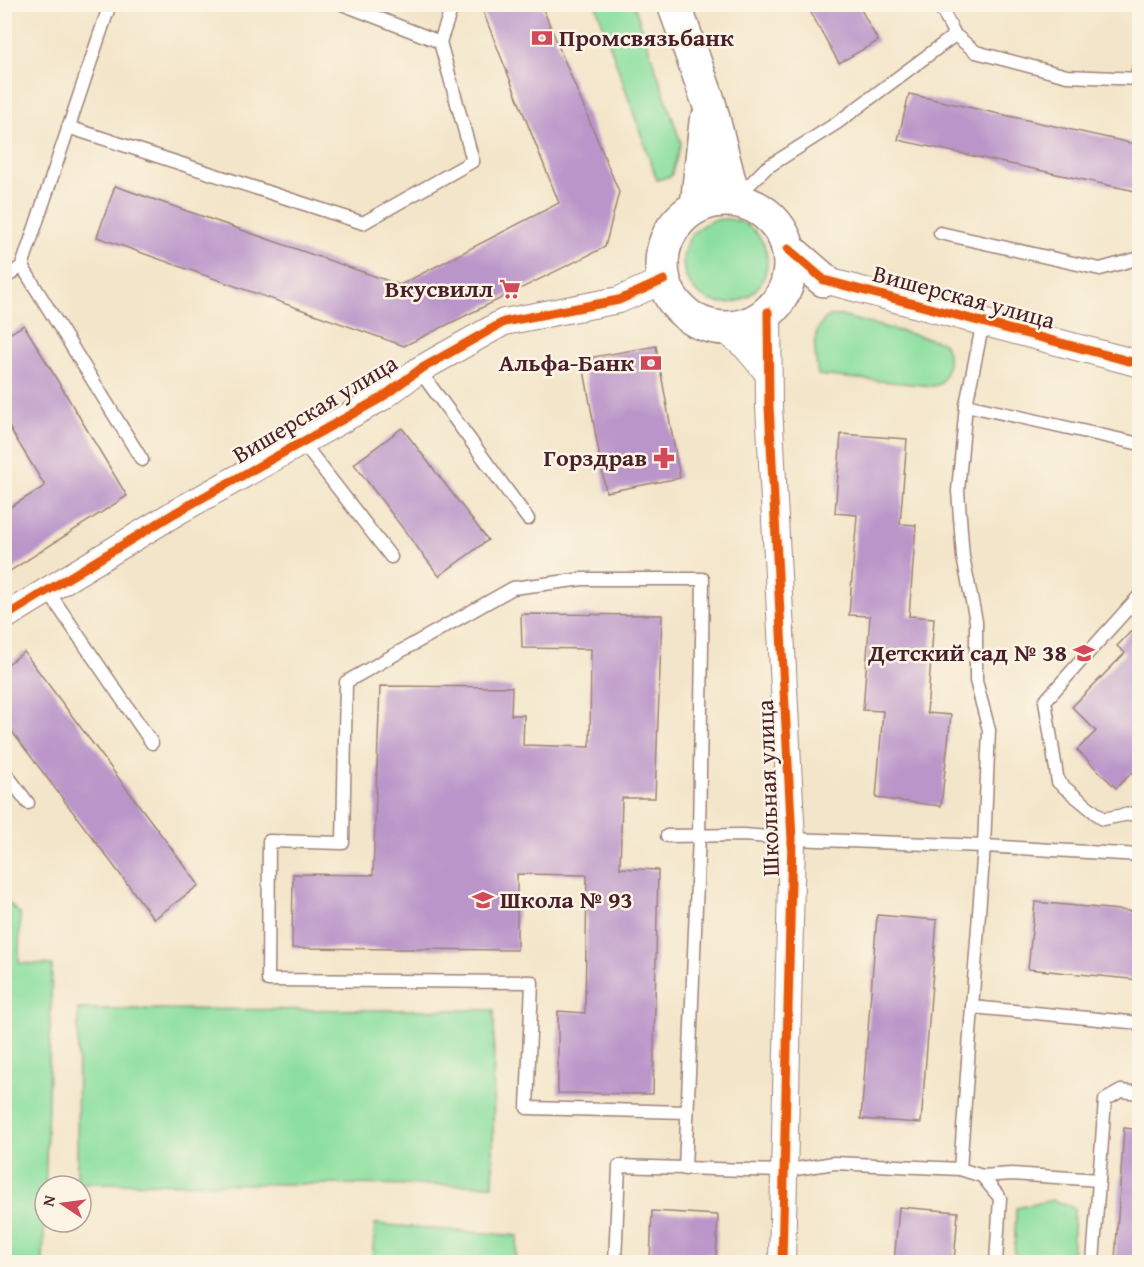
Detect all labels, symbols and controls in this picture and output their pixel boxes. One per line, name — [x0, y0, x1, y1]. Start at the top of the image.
place label: Промсвязьбанк — [559, 20, 734, 55]
bank icon: Промсвязьбанк — [530, 26, 554, 50]
street label: Вишерская улица — [869, 255, 1060, 338]
place label: Вкусвилл — [385, 271, 493, 306]
supermarket icon: Вкусвилл — [498, 277, 522, 301]
street label: Вишерская улица — [226, 345, 404, 472]
place label: Альфа-Банк — [499, 345, 634, 380]
bank icon: Альфа-Банк — [639, 351, 663, 375]
place label: Горздрав — [544, 440, 647, 475]
pharmacy icon: Горздрав — [652, 446, 676, 470]
place label: Детский сад № 38 — [867, 635, 1067, 670]
school or university icon: Детский сад № 38 — [1072, 641, 1096, 665]
street label: Школьная улица — [747, 698, 788, 877]
place label: Школа № 93 — [500, 882, 633, 917]
school or university icon: Школа № 93 — [471, 888, 495, 912]
north arrow — [33, 1174, 93, 1234]
text: N — [35, 1192, 61, 1209]

